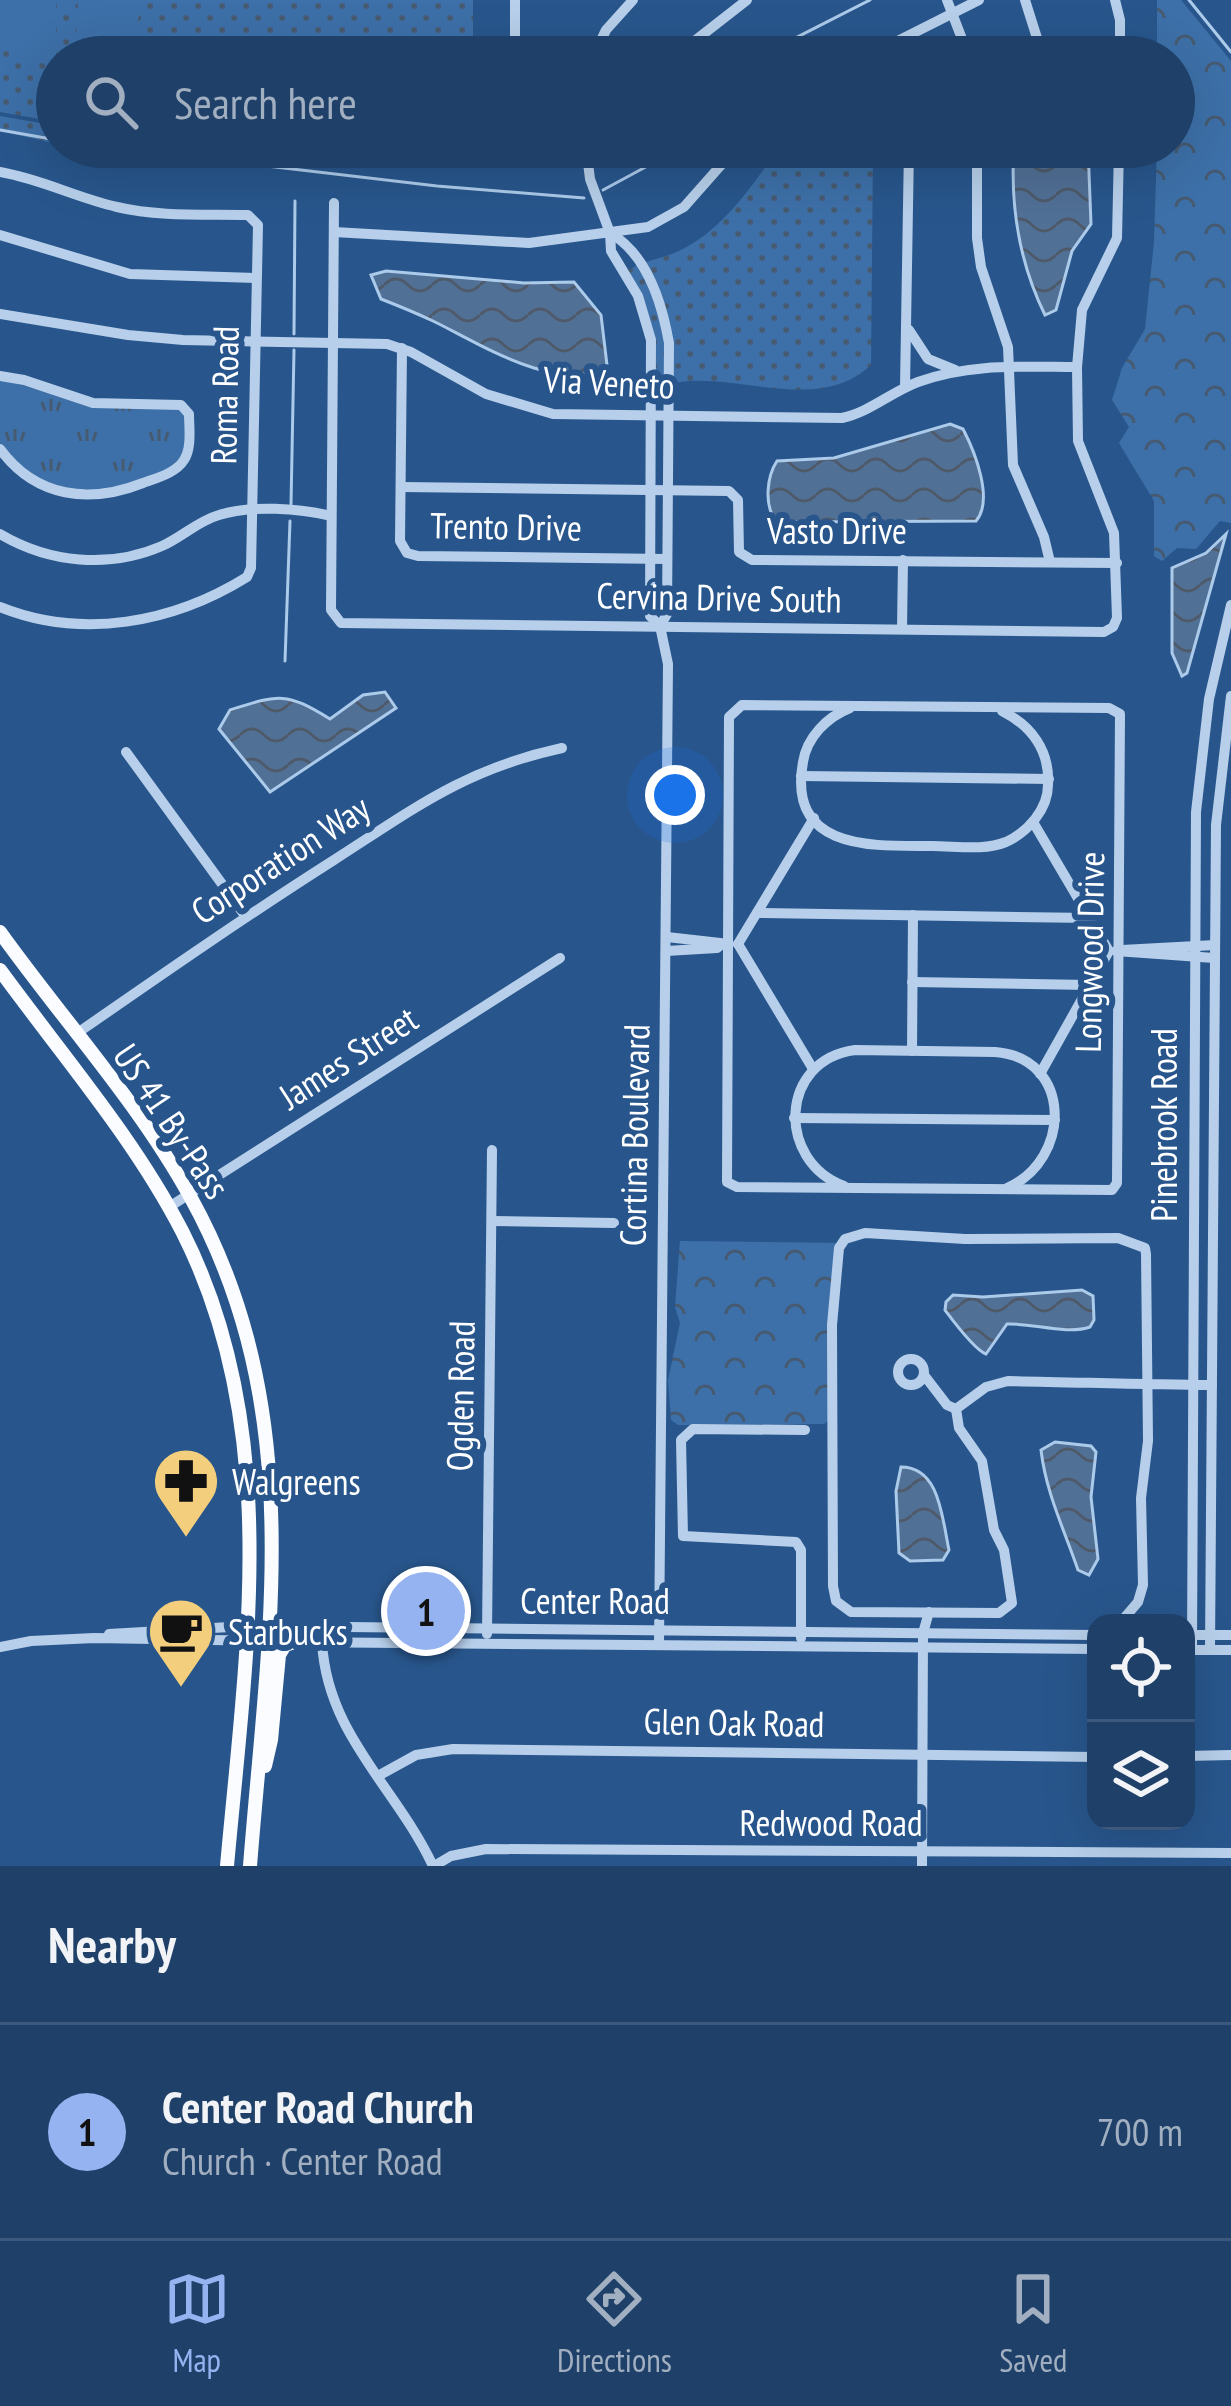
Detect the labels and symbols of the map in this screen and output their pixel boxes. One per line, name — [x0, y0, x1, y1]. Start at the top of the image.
street label: Roma Road — [199, 325, 249, 465]
street label: Via Veneto — [541, 355, 676, 409]
street label: Trento Drive — [430, 501, 582, 551]
street label: Vasto Drive — [766, 507, 907, 554]
street label: Cervina Drive South — [596, 571, 842, 623]
your location — [645, 765, 705, 825]
street label: Corporation Way — [182, 784, 378, 934]
street label: Longwood Drive — [1064, 851, 1114, 1053]
street label: James Street — [269, 995, 426, 1120]
street label: Cortina Boulevard — [609, 1024, 659, 1246]
street label: Pinebrook Road — [1140, 1028, 1187, 1222]
street label: US 41 By-Pass — [103, 1035, 241, 1207]
street label: Ogden Road — [435, 1320, 485, 1472]
pharmacy icon: Walgreens — [151, 1446, 221, 1540]
place label: Walgreens — [232, 1458, 361, 1505]
pin: 1 — [387, 1566, 465, 1656]
street label: Center Road — [520, 1577, 670, 1624]
cafe icon: Starbucks — [146, 1596, 216, 1690]
place label: Starbucks — [228, 1608, 348, 1655]
street label: Glen Oak Road — [643, 1697, 825, 1747]
street label: Redwood Road — [740, 1799, 923, 1846]

